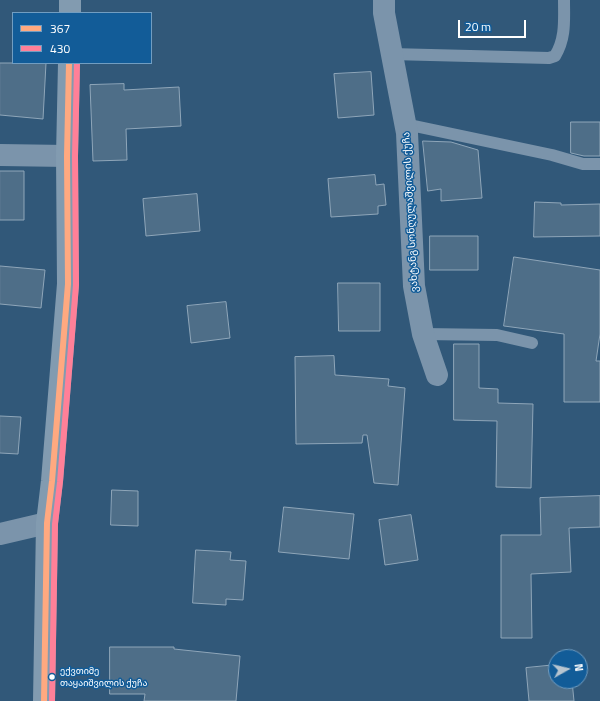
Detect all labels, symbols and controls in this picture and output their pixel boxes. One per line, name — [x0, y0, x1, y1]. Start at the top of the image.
legend — [12, 12, 152, 64]
scale bar — [460, 12, 528, 38]
text: 20 m — [465, 17, 491, 36]
text: 367 — [50, 19, 70, 38]
text: 430 — [50, 39, 70, 58]
street label: ვახტანგ სონღულაშვილის ქუჩა — [401, 132, 421, 292]
north arrow — [548, 649, 588, 689]
text: N — [570, 663, 587, 672]
place label: ექვთიმე თაყაიშვილის ქუჩა — [60, 667, 147, 688]
marker: ექვთიმე თაყაიშვილის ქუჩა — [47, 672, 57, 682]

